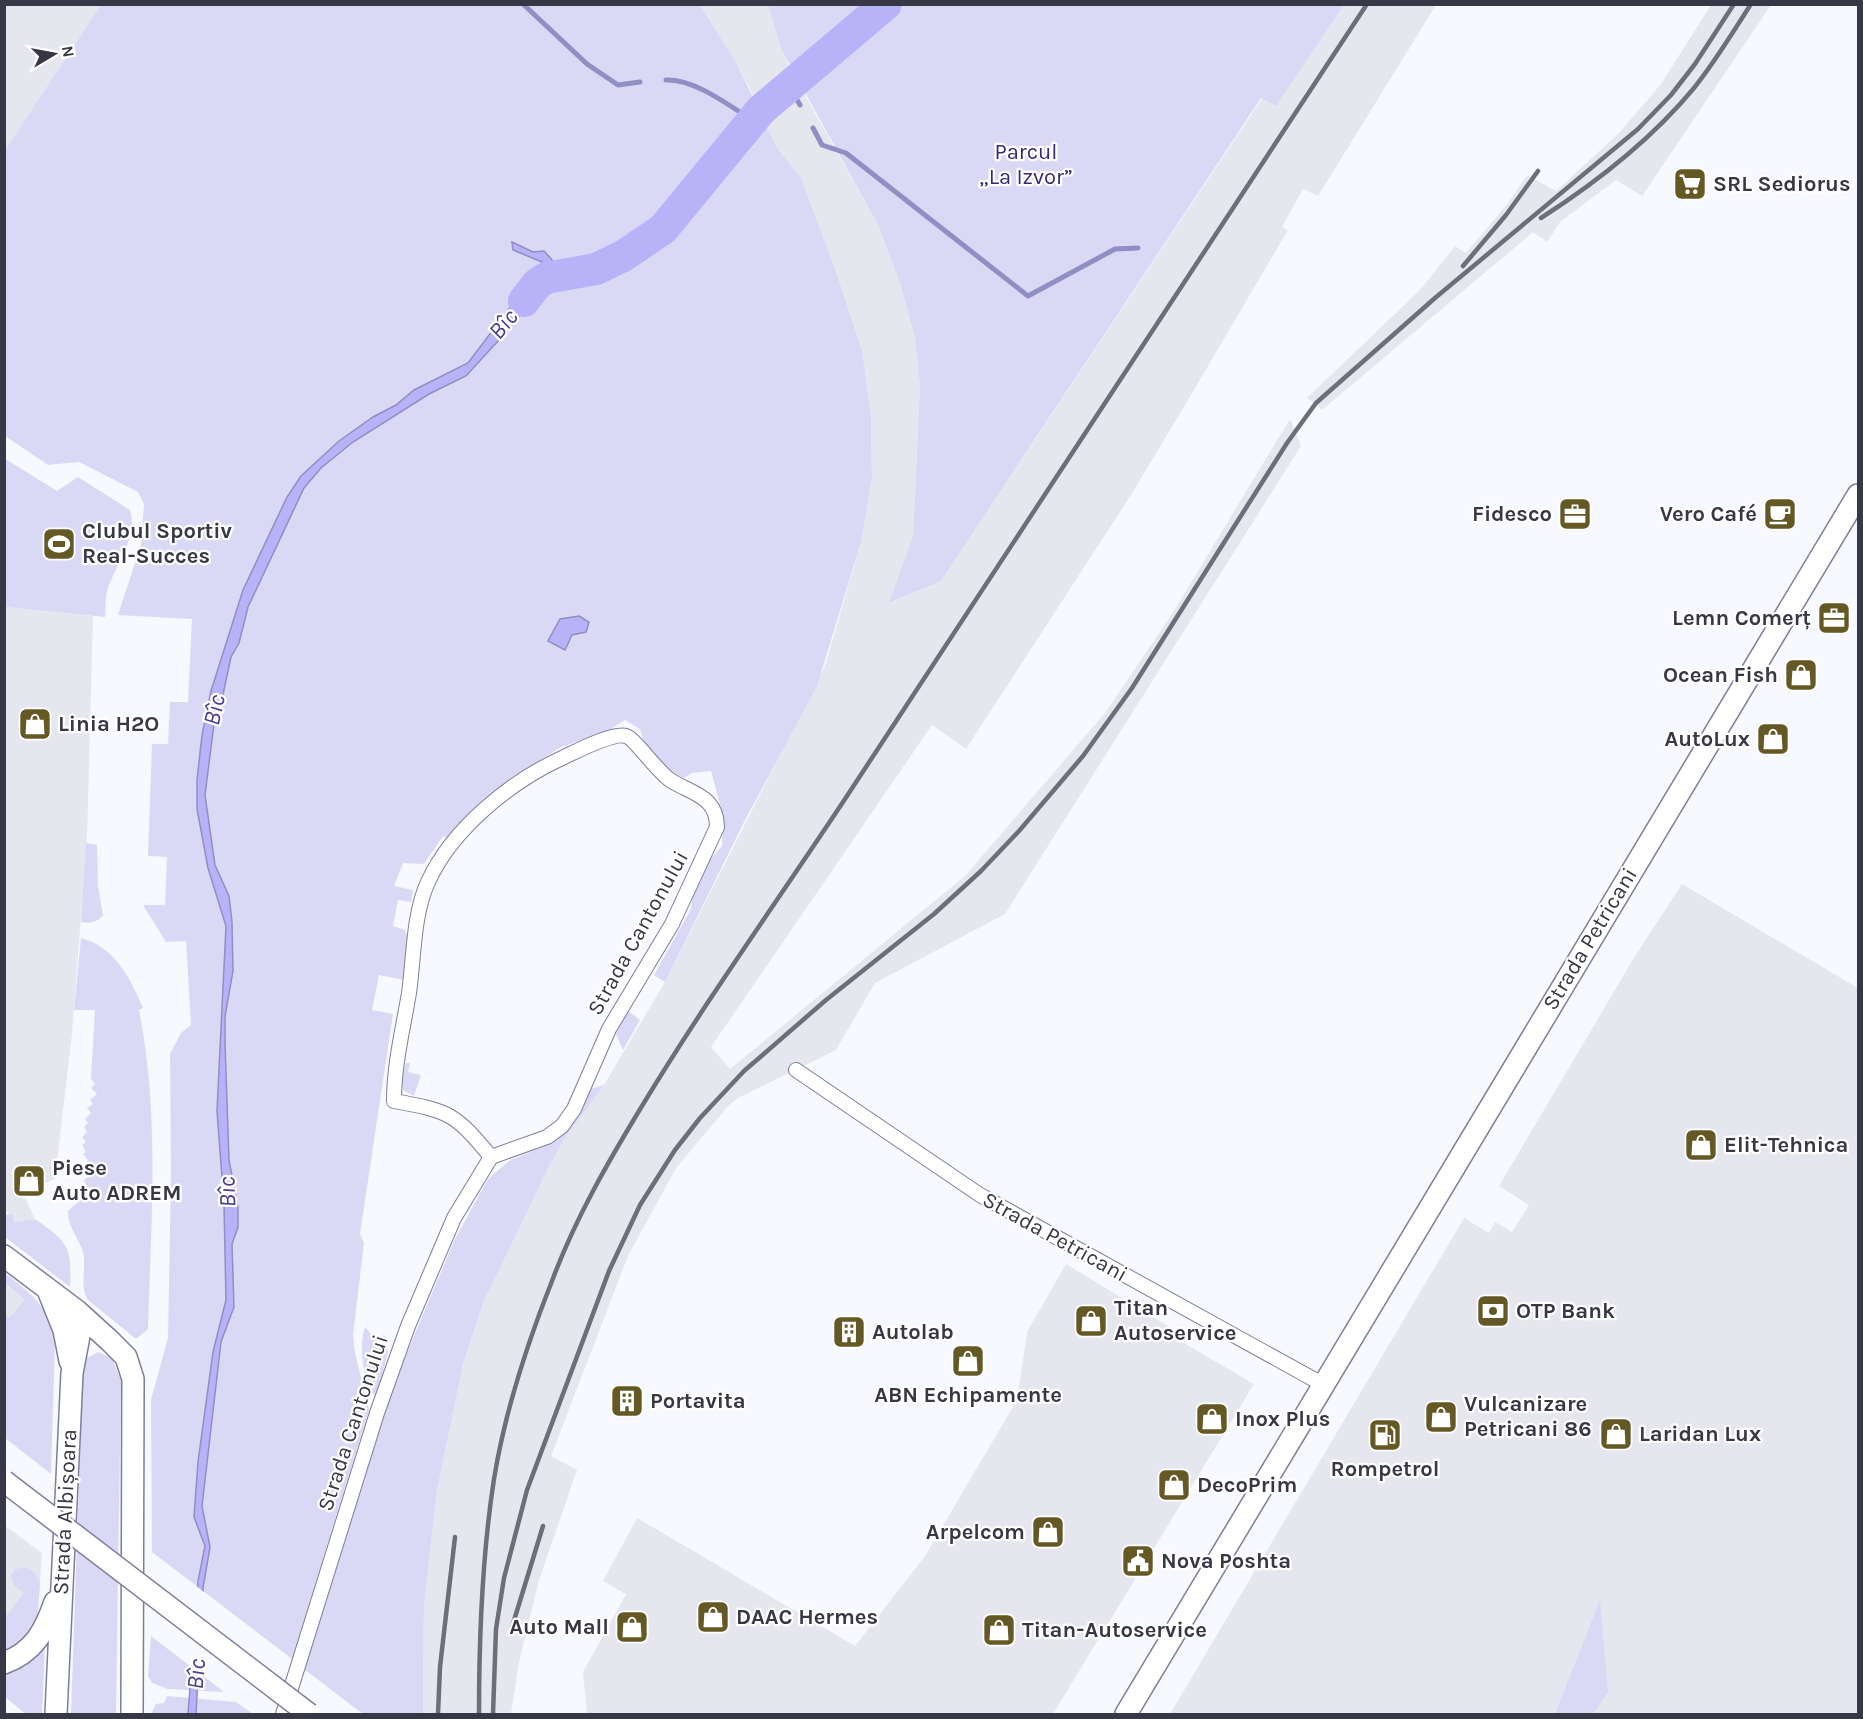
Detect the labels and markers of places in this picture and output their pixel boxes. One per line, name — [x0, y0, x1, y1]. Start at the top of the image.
supermarket icon: SRL Sediorus — [1672, 166, 1708, 202]
place label: SRL Sediorus — [1713, 171, 1851, 197]
office icon: Fidesco — [1557, 496, 1593, 532]
cafe icon: Vero Café — [1762, 496, 1798, 532]
place label: Fidesco — [1472, 501, 1552, 527]
place label: Vero Café — [1660, 501, 1757, 527]
place label: Clubul Sportiv Real-Succes — [82, 518, 232, 569]
sports icon: Clubul Sportiv Real-Succes — [41, 526, 77, 562]
office icon: Lemn Comerț — [1816, 600, 1852, 636]
place label: Lemn Comerț — [1672, 605, 1811, 631]
shop icon: Ocean Fish — [1783, 657, 1819, 693]
place label: Ocean Fish — [1663, 662, 1778, 688]
shop icon: Linia H2O — [17, 706, 53, 742]
place label: Linia H2O — [58, 711, 159, 737]
shop icon: AutoLux — [1755, 721, 1791, 757]
place label: AutoLux — [1664, 726, 1750, 752]
shop icon: Elit-Tehnica — [1683, 1127, 1719, 1163]
place label: Elit-Tehnica — [1724, 1132, 1848, 1158]
place label: Piese Auto ADREM — [52, 1155, 181, 1206]
shop icon: Piese Auto ADREM — [11, 1163, 47, 1199]
bank icon: OTP Bank — [1475, 1293, 1511, 1329]
place label: Titan Autoservice — [1114, 1295, 1237, 1346]
place label: OTP Bank — [1516, 1298, 1615, 1324]
shop icon: Titan Autoservice — [1073, 1303, 1109, 1339]
building icon: Autolab — [831, 1314, 867, 1350]
place label: Autolab — [872, 1319, 954, 1345]
shop icon: ABN Echipamente — [950, 1343, 986, 1379]
place label: ABN Echipamente — [874, 1382, 1062, 1408]
building icon: Portavita — [609, 1383, 645, 1419]
place label: Portavita — [650, 1388, 746, 1414]
place label: Vulcanizare Petricani 86 — [1464, 1391, 1592, 1442]
shop icon: Vulcanizare Petricani 86 — [1423, 1399, 1459, 1435]
shop icon: Inox Plus — [1194, 1401, 1230, 1437]
place label: Inox Plus — [1235, 1406, 1330, 1432]
shop icon: Laridan Lux — [1598, 1416, 1634, 1452]
fuel station icon: Rompetrol — [1367, 1417, 1403, 1453]
place label: Laridan Lux — [1639, 1421, 1761, 1447]
place label: Rompetrol — [1330, 1456, 1440, 1482]
shop icon: DecoPrim — [1156, 1467, 1192, 1503]
place label: DecoPrim — [1197, 1472, 1297, 1498]
shop icon: Arpelcom — [1030, 1514, 1066, 1550]
place label: Arpelcom — [926, 1519, 1025, 1545]
public building icon: Nova Poshta — [1120, 1543, 1156, 1579]
place label: Nova Poshta — [1161, 1548, 1291, 1574]
shop icon: DAAC Hermes — [695, 1599, 731, 1635]
place label: DAAC Hermes — [736, 1604, 878, 1630]
shop icon: Auto Mall — [614, 1609, 650, 1645]
shop icon: Titan-Autoservice — [981, 1612, 1017, 1648]
place label: Auto Mall — [509, 1614, 609, 1640]
place label: Titan-Autoservice — [1022, 1617, 1207, 1643]

